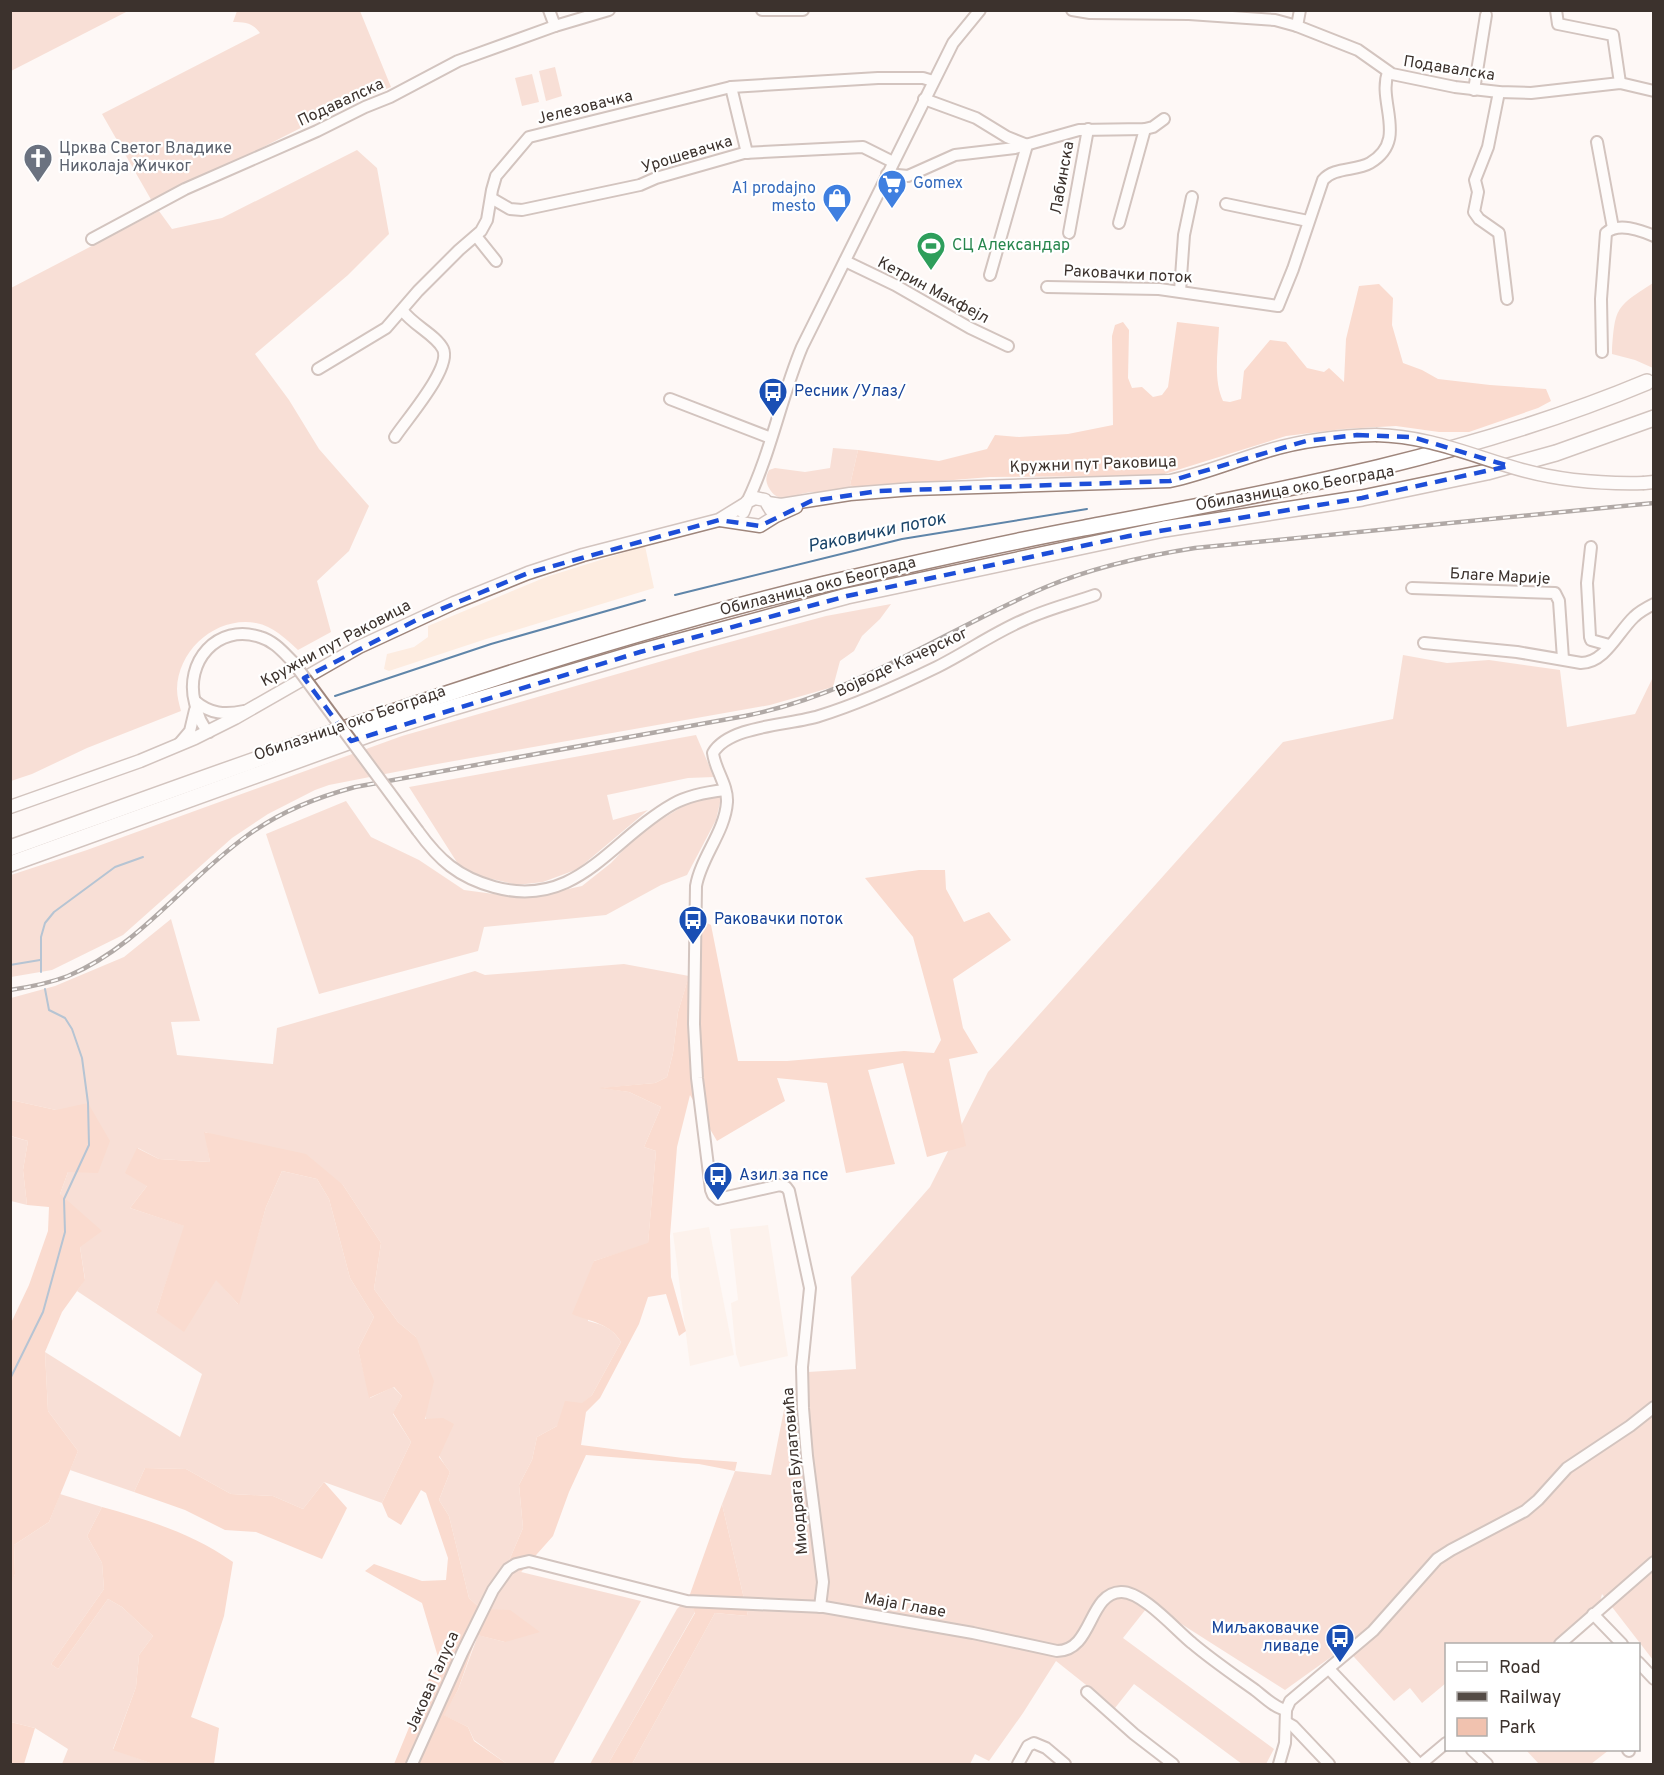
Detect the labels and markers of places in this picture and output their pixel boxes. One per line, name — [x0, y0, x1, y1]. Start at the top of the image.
place label: Црква Светог Владике Николаја Жичког — [59, 139, 232, 177]
church icon: Црква Светог Владике Николаја Жичког — [22, 142, 54, 184]
supermarket icon: Gomex — [876, 168, 908, 210]
place label: Gomex — [913, 174, 963, 194]
place label: A1 prodajno mesto — [731, 179, 816, 217]
shop icon: A1 prodajno mesto — [821, 182, 853, 224]
sports icon: СЦ Александар — [915, 230, 947, 272]
place label: СЦ Александар — [952, 236, 1070, 256]
bus stop icon: Ресник /Улаз/ — [757, 376, 789, 418]
place label: Ресник /Улаз/ — [794, 382, 906, 402]
bus stop icon: Раковачки поток — [677, 904, 709, 946]
place label: Раковачки поток — [714, 910, 843, 930]
bus stop icon: Азил за псе — [702, 1160, 734, 1202]
place label: Азил за псе — [739, 1166, 828, 1186]
place label: Миљаковачке ливаде — [1212, 1619, 1319, 1657]
bus stop icon: Миљаковачке ливаде — [1324, 1622, 1356, 1664]

